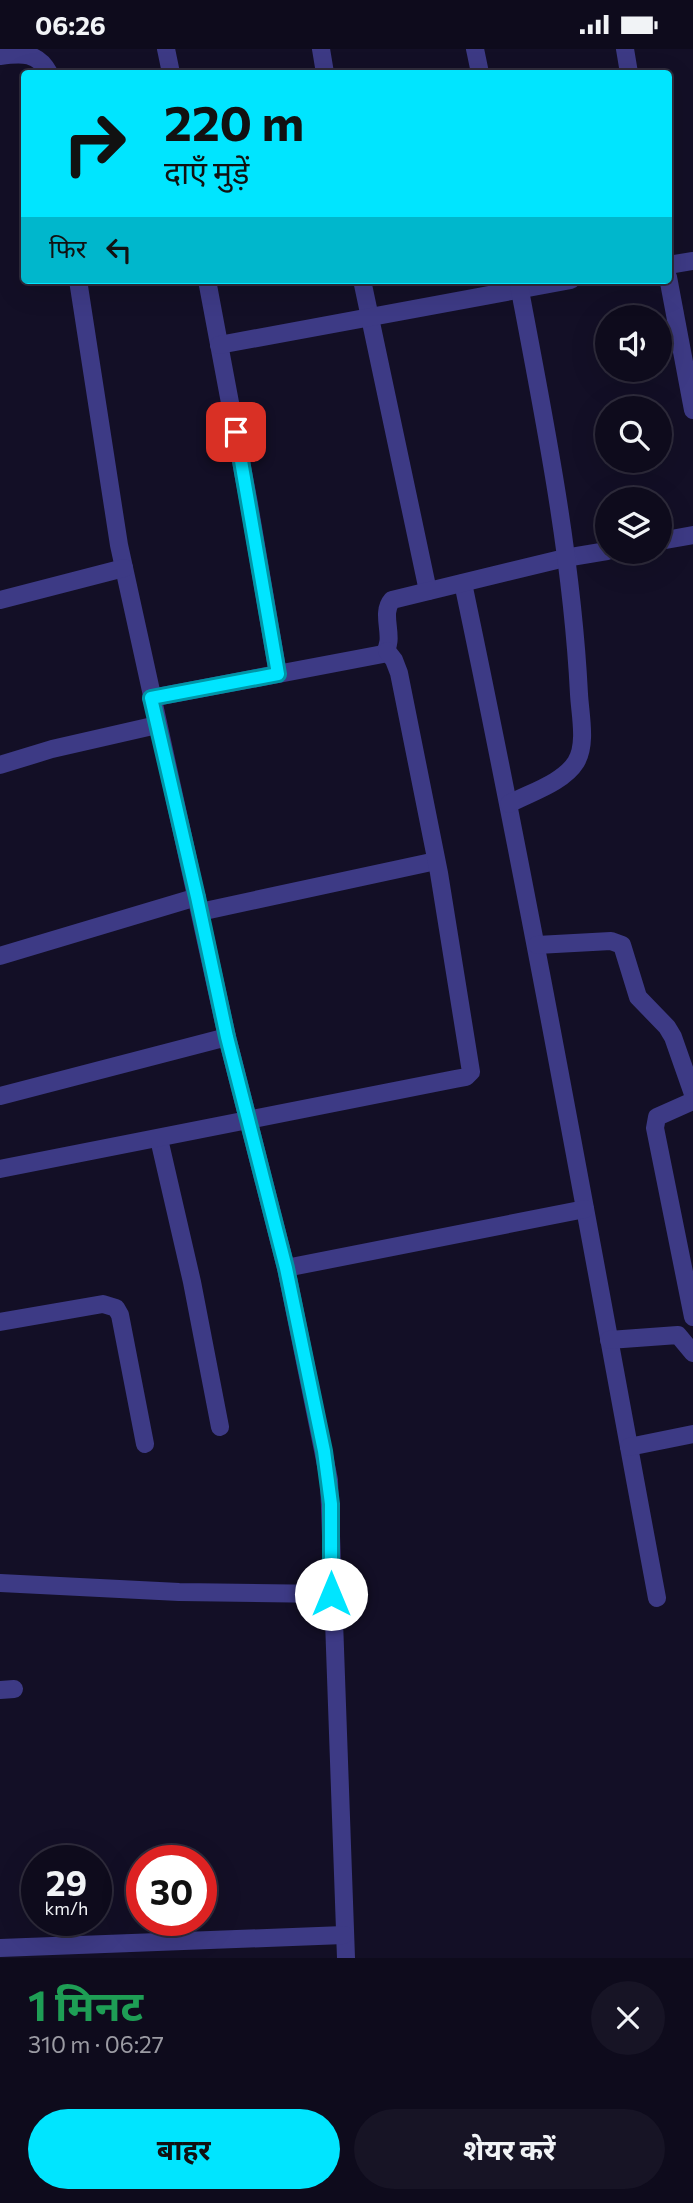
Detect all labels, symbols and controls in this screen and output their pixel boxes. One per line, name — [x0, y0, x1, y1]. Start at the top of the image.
text: 06:26 — [35, 9, 106, 40]
text: 220 m — [164, 91, 304, 151]
icon: right — [49, 98, 140, 189]
text: दाएँ मुड़ें — [164, 151, 249, 191]
icon: left — [100, 231, 138, 269]
text: फिर — [49, 232, 86, 263]
map controls — [595, 305, 672, 564]
button: sound — [595, 305, 672, 382]
button: search — [595, 396, 672, 473]
pin — [206, 402, 266, 462]
icon: arrive — [217, 413, 255, 451]
button: layers — [595, 487, 672, 564]
position arrow — [294, 1557, 368, 1631]
speed limit sign: 30 — [126, 1845, 217, 1936]
text: 29 — [46, 1860, 87, 1903]
text: km/h — [45, 1897, 88, 1919]
text: 1 मिनट — [28, 1978, 143, 2030]
button: close — [591, 1981, 665, 2055]
text: 310 m · 06:27 — [28, 2030, 164, 2058]
button: बाहर — [28, 2109, 340, 2189]
button: शेयर करें — [354, 2109, 665, 2189]

